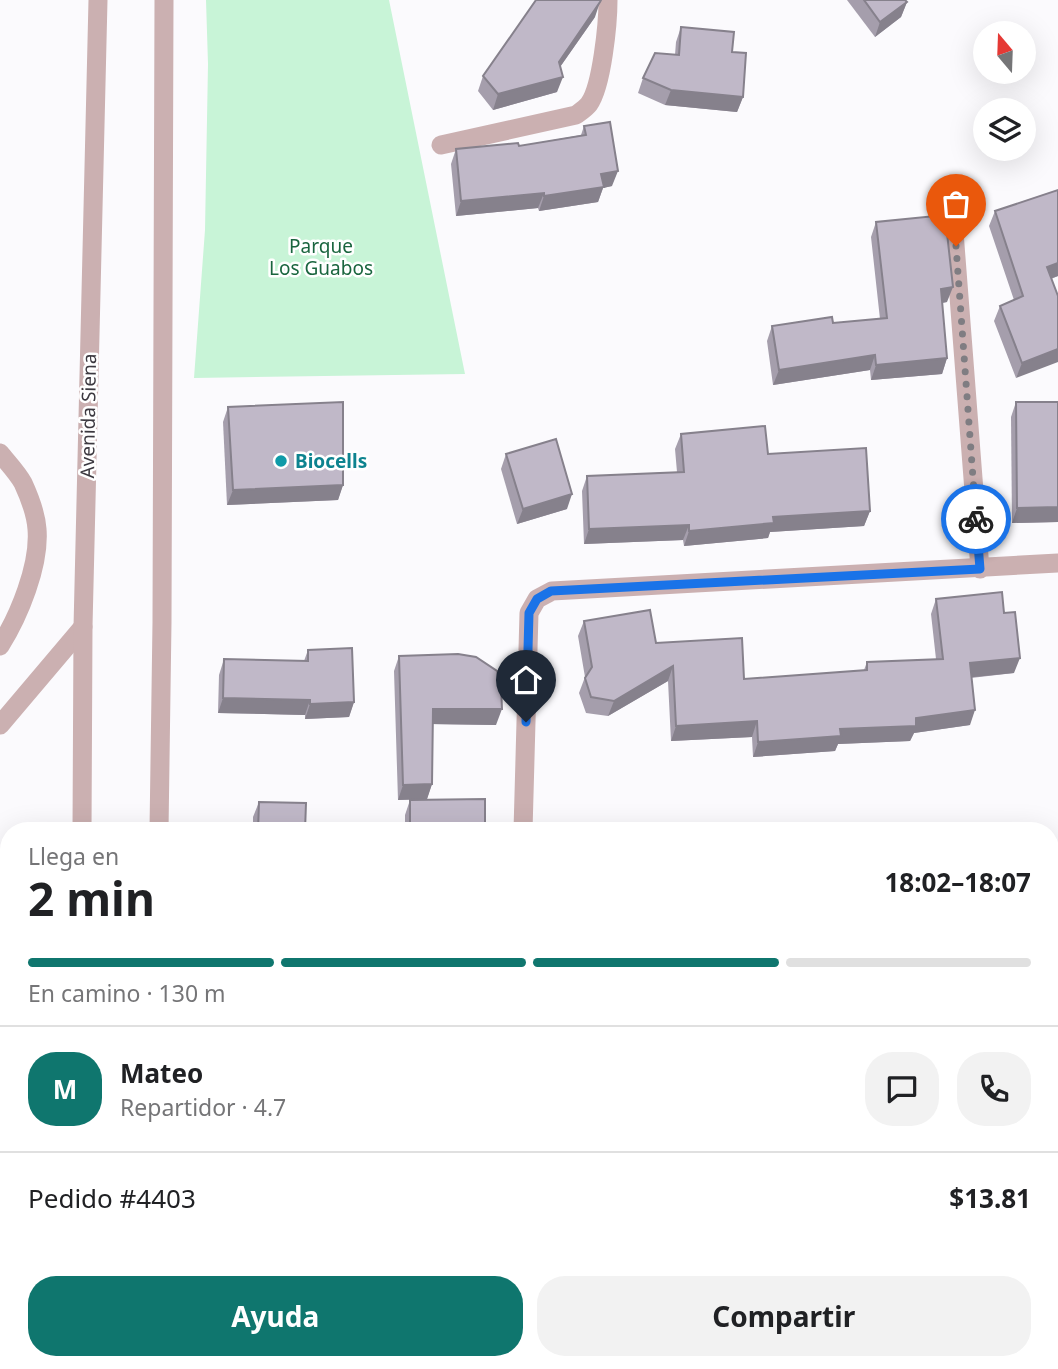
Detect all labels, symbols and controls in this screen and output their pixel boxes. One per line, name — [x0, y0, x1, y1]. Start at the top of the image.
north arrow — [973, 21, 1036, 84]
map controls — [973, 21, 1036, 161]
button: layers — [973, 98, 1036, 161]
pin — [926, 174, 986, 246]
icon: bag — [937, 185, 975, 223]
park label: Parque Los Guabos — [269, 233, 373, 281]
street label: Avenida Siena — [74, 353, 102, 479]
place label: Biocells — [295, 448, 367, 474]
marker: Biocells — [273, 453, 289, 469]
courier — [941, 484, 1011, 554]
icon: bike — [957, 500, 995, 538]
pin — [496, 650, 556, 722]
icon: home — [507, 661, 545, 699]
text: Llega en — [28, 840, 119, 872]
text: 18:02–18:07 — [884, 864, 1031, 900]
text: 2 min — [28, 867, 155, 929]
text: En camino · 130 m — [28, 977, 226, 1009]
button: chat — [865, 1052, 939, 1126]
button: phone — [957, 1052, 1031, 1126]
text: Mateo — [120, 1055, 203, 1091]
text: M — [53, 1071, 77, 1107]
text: Repartidor · 4.7 — [120, 1091, 286, 1123]
text: Pedido #4403 — [28, 1180, 196, 1216]
text: $13.81 — [949, 1180, 1031, 1216]
button: Ayuda — [28, 1276, 523, 1356]
button: Compartir — [537, 1276, 1031, 1356]

